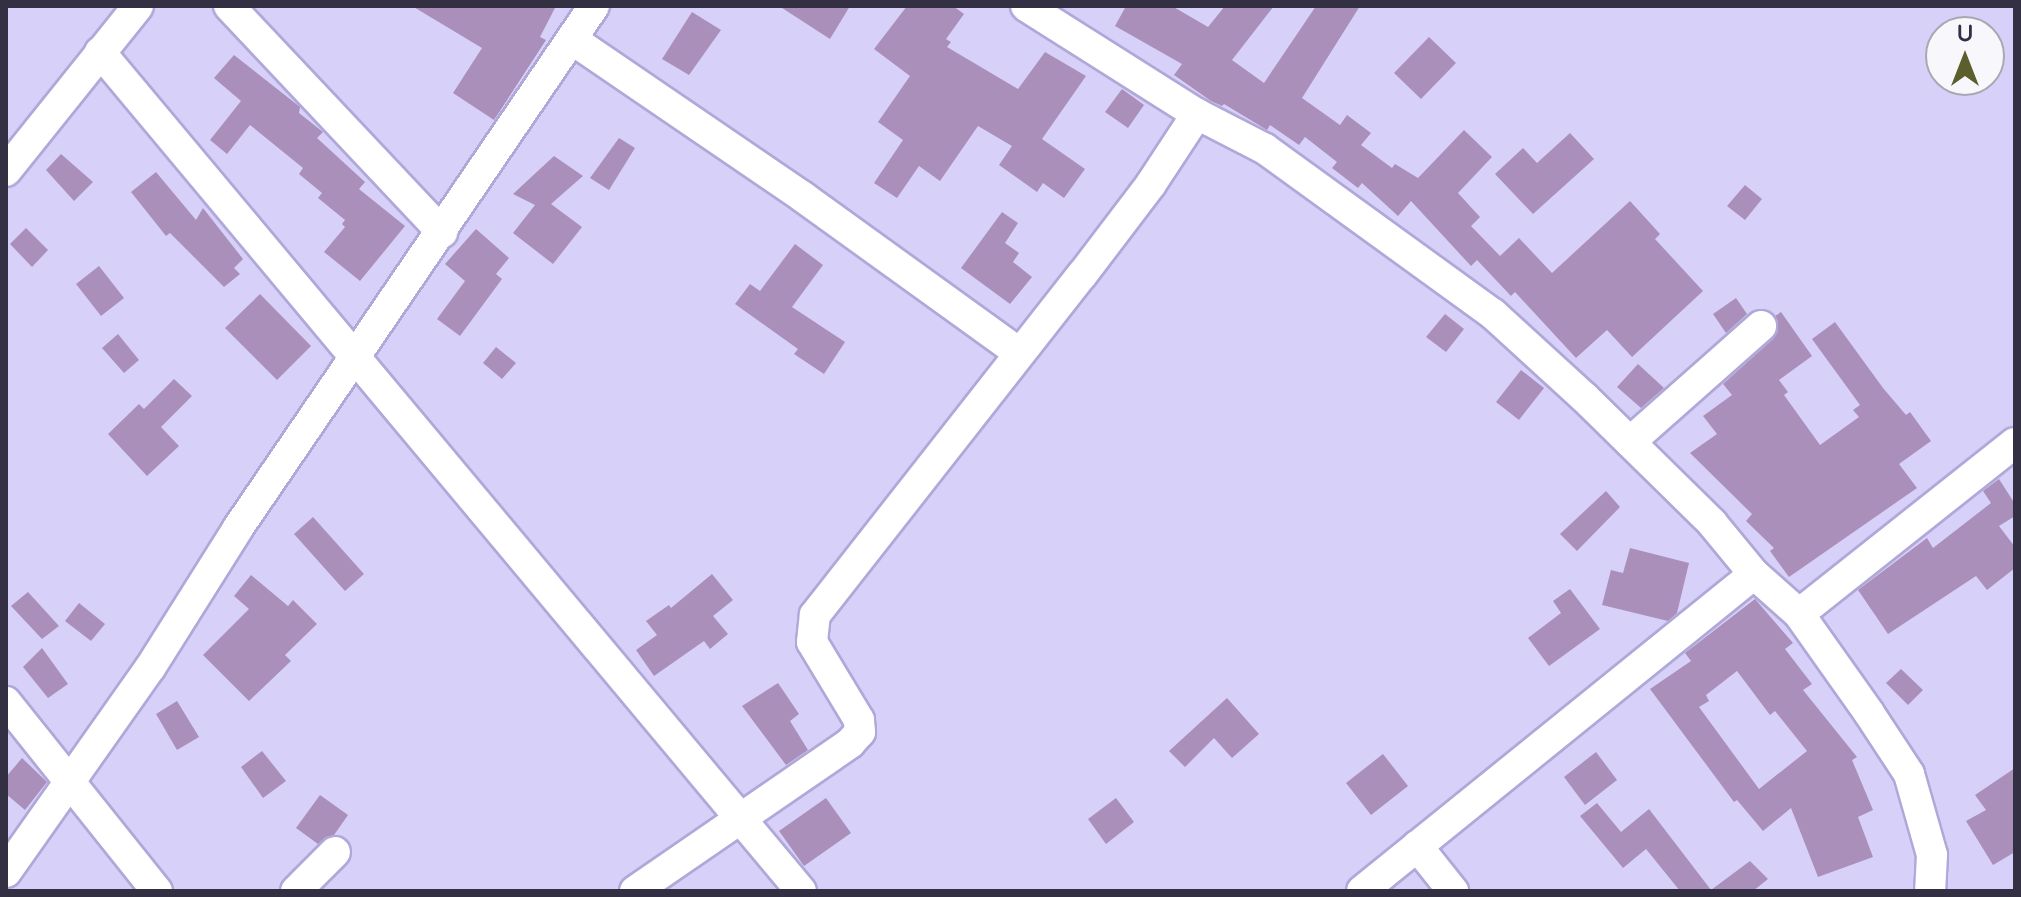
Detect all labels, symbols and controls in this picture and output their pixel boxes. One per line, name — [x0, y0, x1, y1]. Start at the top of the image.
north arrow — [1925, 16, 2005, 96]
text: U — [1957, 21, 1973, 47]

